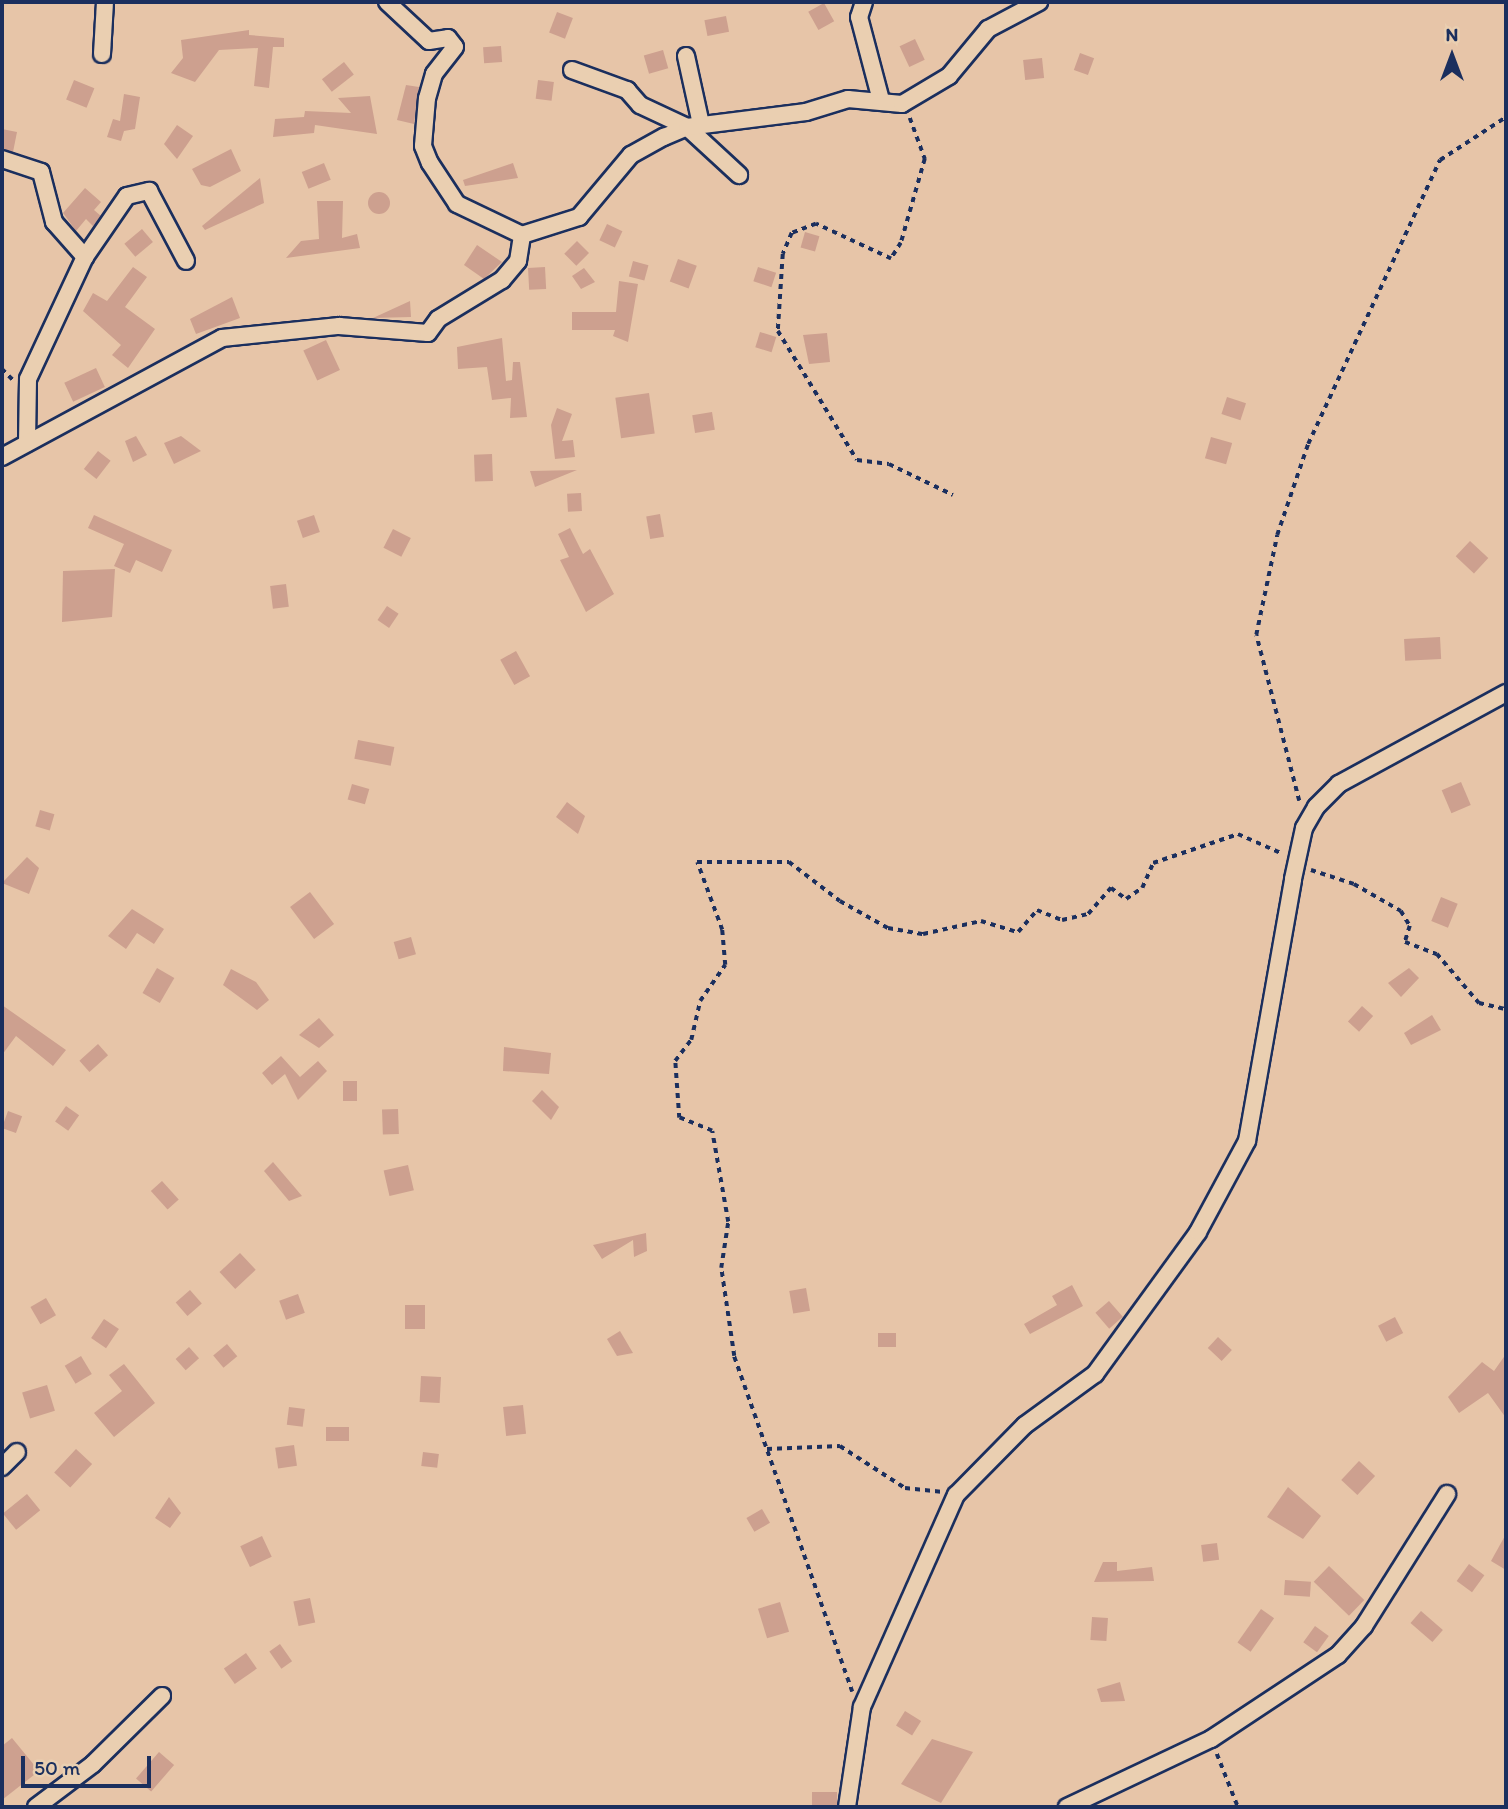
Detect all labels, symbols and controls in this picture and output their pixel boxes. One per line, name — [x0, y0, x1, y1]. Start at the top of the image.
north arrow — [1417, 21, 1487, 91]
text: N — [1446, 23, 1458, 46]
scale bar — [24, 1742, 154, 1786]
text: 50 m — [34, 1755, 80, 1780]

